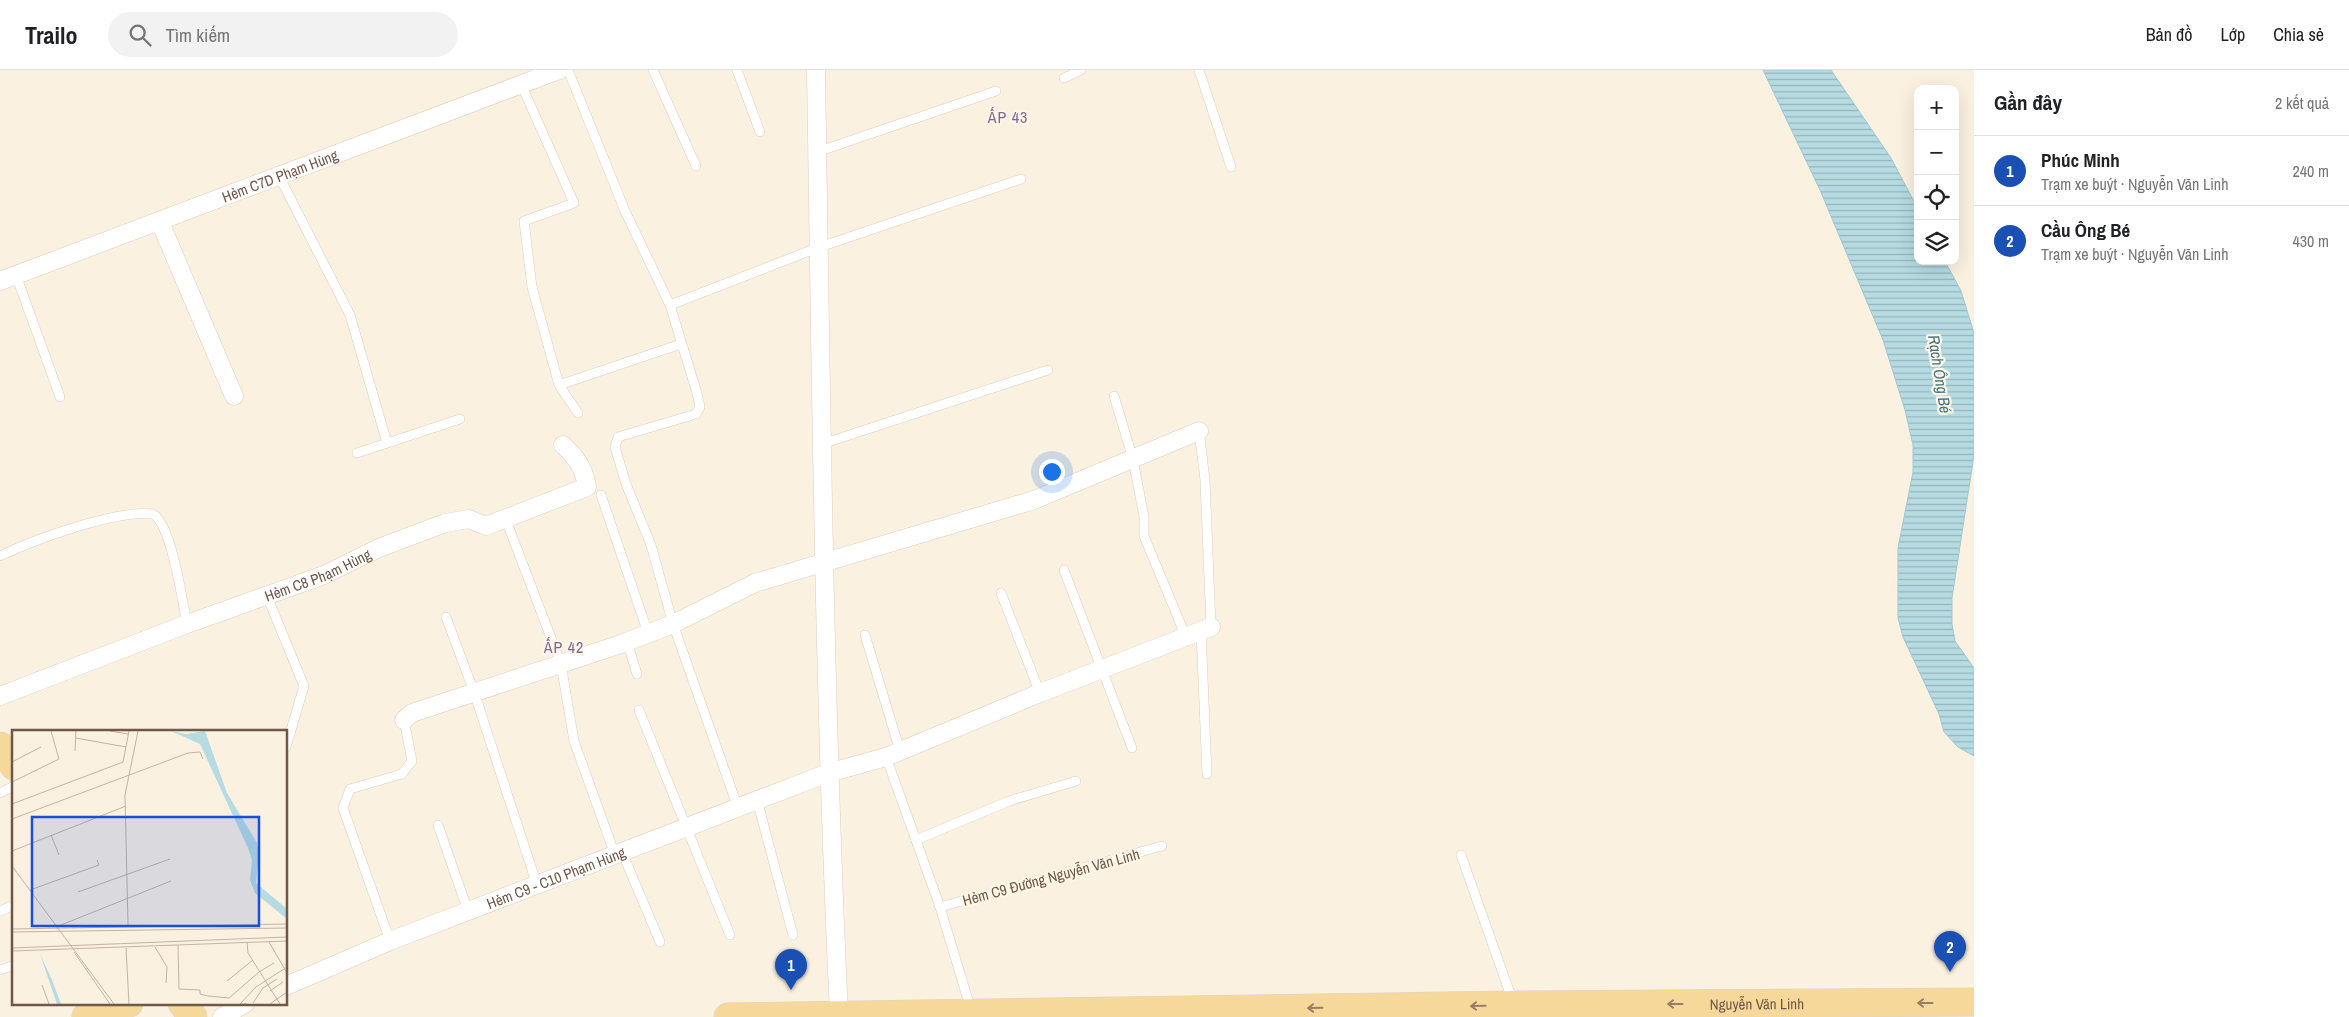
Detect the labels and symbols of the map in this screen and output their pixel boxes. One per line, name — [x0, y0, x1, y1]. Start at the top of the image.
district label: ẤP 43 — [987, 106, 1028, 128]
street label: Hẻm C7D Phạm Hùng — [219, 144, 341, 207]
water label: Rạch Ông Bé — [1923, 333, 1957, 415]
your location — [1039, 459, 1065, 485]
street label: Hẻm C8 Phạm Hùng — [261, 543, 374, 606]
district label: ẤP 42 — [543, 636, 584, 658]
inset map — [12, 730, 288, 1004]
street label: Hẻm C9 - C10 Phạm Hùng — [483, 841, 628, 914]
street label: Hẻm C9 Đường Nguyễn Văn Linh — [960, 843, 1142, 911]
pin: 2 — [1934, 931, 1966, 972]
pin: 1 — [775, 949, 807, 990]
street label: Nguyễn Văn Linh — [1710, 993, 1804, 1014]
one-way arrow — [1918, 998, 1934, 1008]
one-way arrow — [1668, 999, 1684, 1009]
one-way arrow — [1470, 1001, 1486, 1010]
one-way arrow — [1308, 1003, 1324, 1013]

